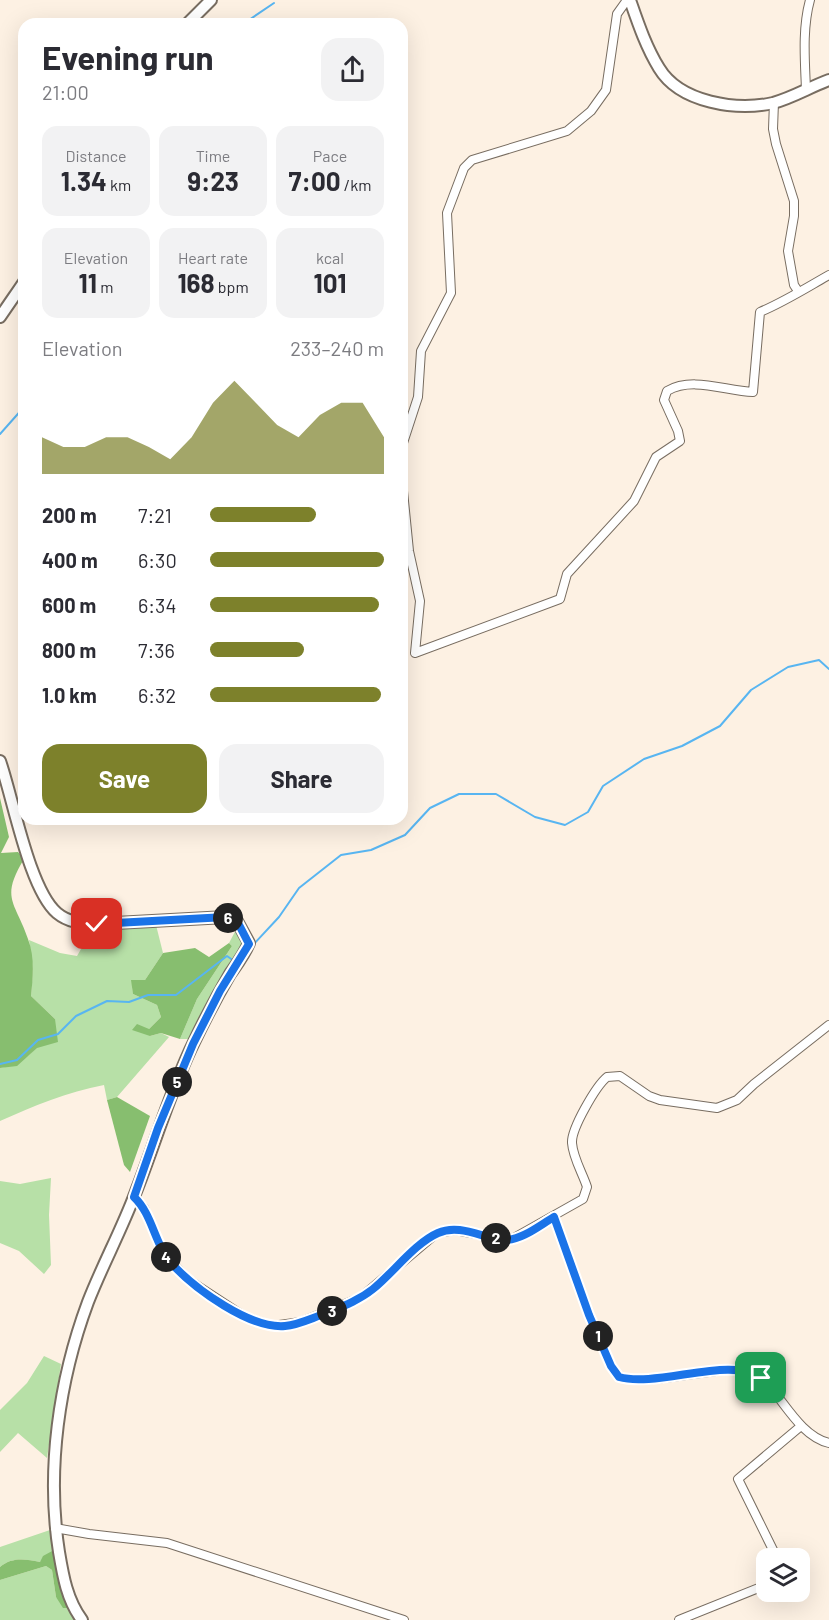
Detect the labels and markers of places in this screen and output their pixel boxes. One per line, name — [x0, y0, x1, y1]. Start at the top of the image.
pin — [71, 898, 122, 949]
pin: 6 — [213, 903, 243, 933]
pin: 5 — [162, 1067, 192, 1097]
pin: 2 — [481, 1223, 511, 1253]
pin: 4 — [151, 1242, 181, 1272]
pin: 3 — [317, 1296, 347, 1326]
pin: 1 — [583, 1321, 613, 1351]
pin — [735, 1352, 786, 1403]

